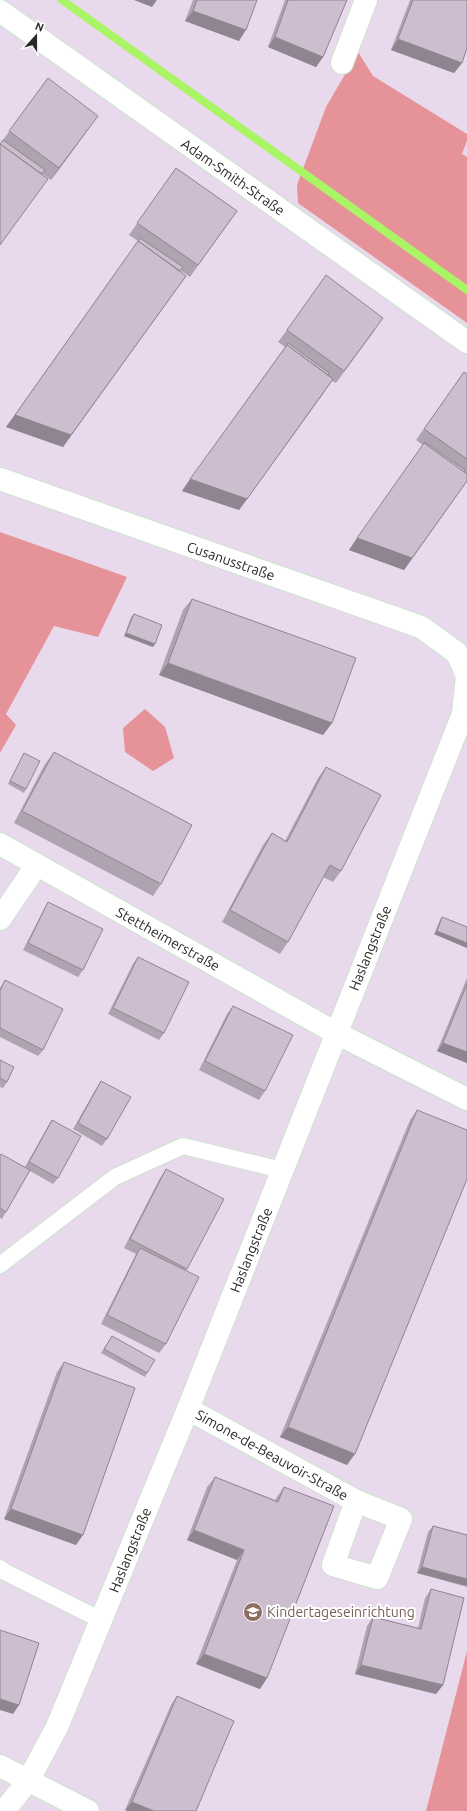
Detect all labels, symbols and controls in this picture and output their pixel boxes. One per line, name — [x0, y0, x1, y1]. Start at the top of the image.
north arrow — [16, 16, 56, 56]
text: N — [34, 20, 46, 34]
street label: Adam-Smith-Straße — [178, 135, 288, 219]
street label: Cusanusstraße — [185, 538, 277, 584]
street label: Haslangstraße — [346, 903, 394, 993]
street label: Stettheimerstraße — [113, 904, 223, 974]
street label: Haslangstraße — [227, 1205, 275, 1295]
street label: Simone-de-Beauvoir-Straße — [193, 1406, 351, 1504]
street label: Haslangstraße — [106, 1505, 154, 1595]
school or university icon: Kindertageseinrichtung — [242, 1601, 264, 1623]
place label: Kindertageseinrichtung — [267, 1604, 415, 1620]

